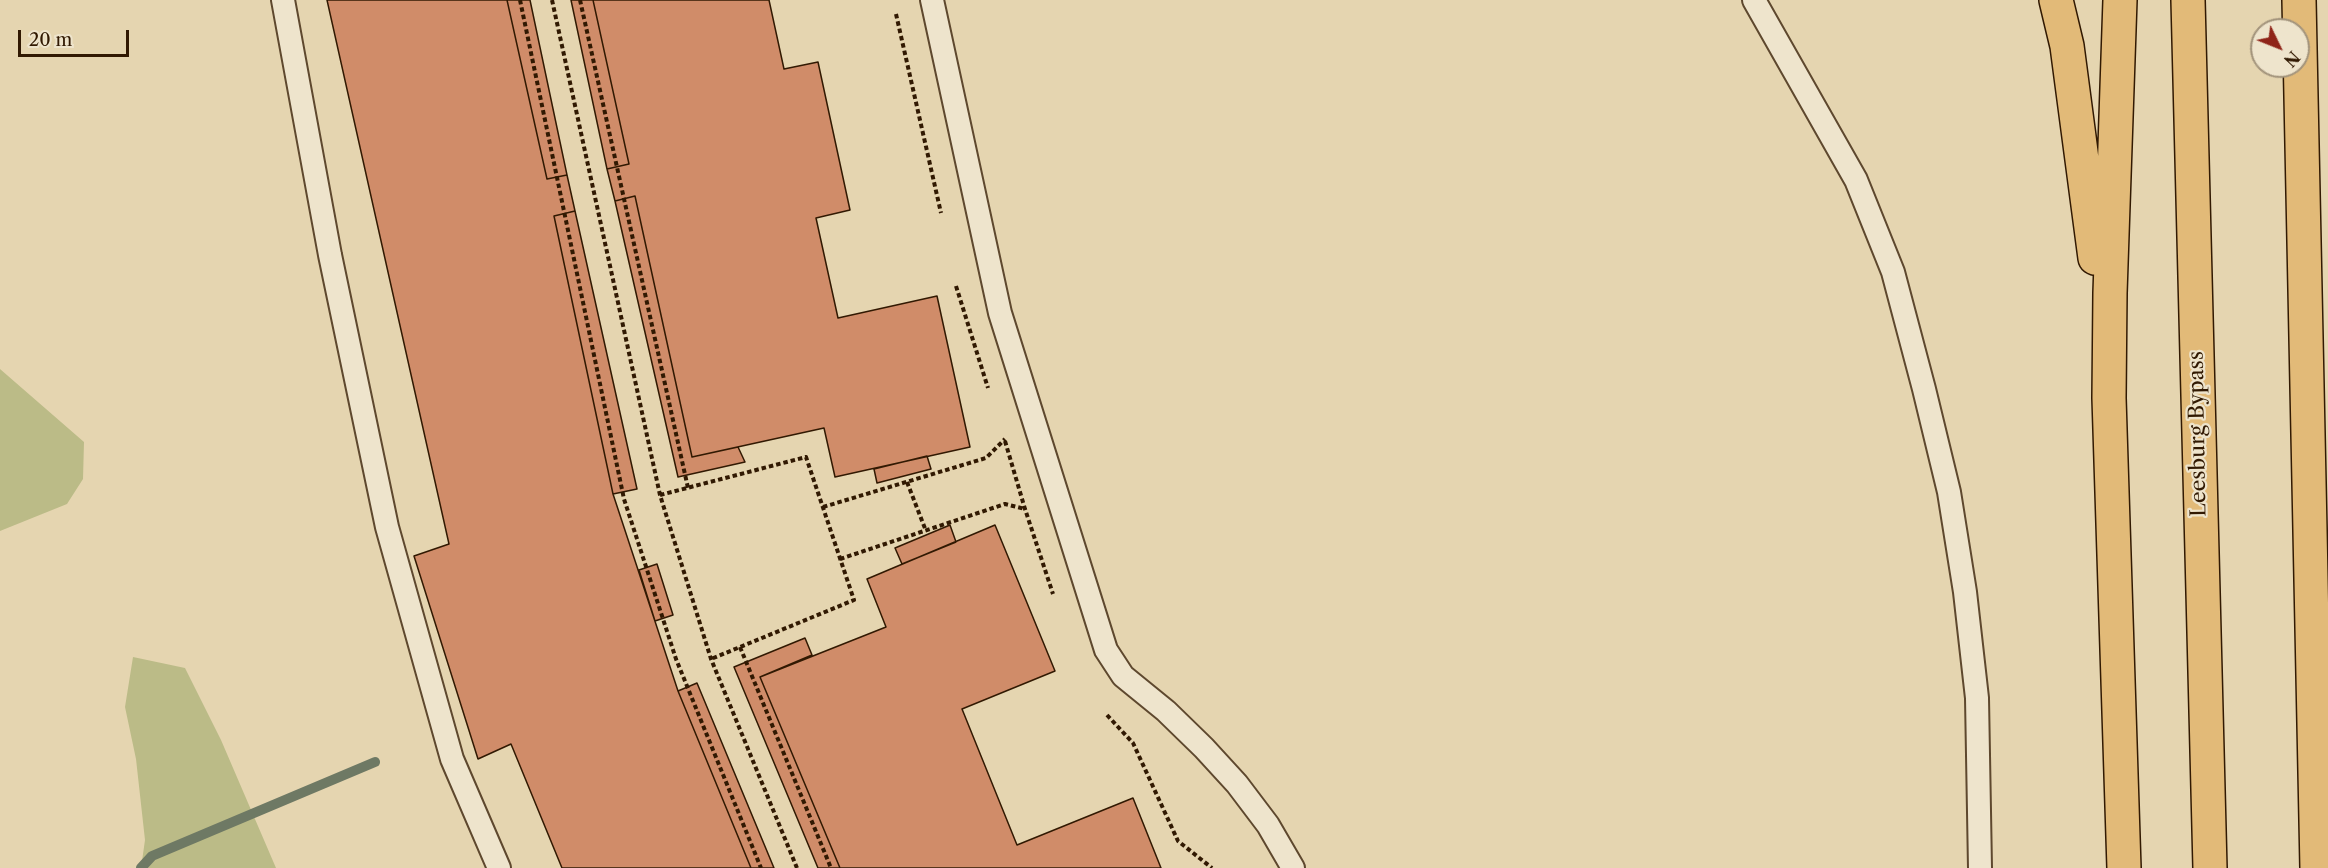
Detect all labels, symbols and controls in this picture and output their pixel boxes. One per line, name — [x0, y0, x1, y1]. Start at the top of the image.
scale bar — [21, 18, 132, 56]
north arrow — [2250, 18, 2310, 78]
text: 20 m — [29, 29, 72, 51]
text: N — [2280, 47, 2304, 71]
street label: Leesburg Bypass — [2184, 351, 2212, 517]

